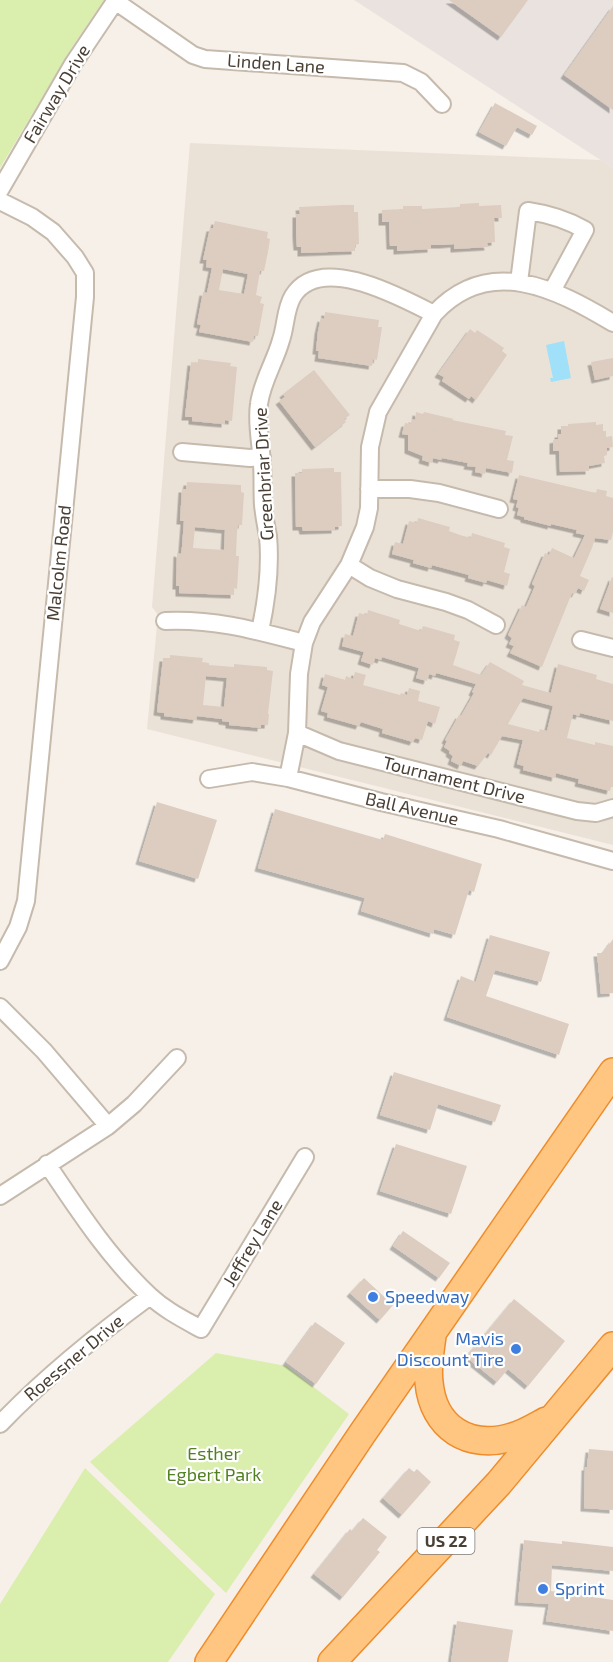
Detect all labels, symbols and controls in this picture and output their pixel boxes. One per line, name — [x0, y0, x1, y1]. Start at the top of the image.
street label: Fairway Drive — [18, 40, 94, 147]
street label: Linden Lane — [226, 49, 326, 77]
street label: Greenbriar Drive — [249, 407, 277, 541]
street label: Malcolm Road — [41, 504, 75, 622]
street label: Tournament Drive — [381, 751, 528, 807]
street label: Ball Avenue — [363, 787, 461, 829]
street label: Jeffrey Lane — [218, 1195, 287, 1290]
place label: Speedway — [385, 1285, 470, 1307]
marker: Speedway — [366, 1290, 380, 1304]
street label: Roessner Drive — [19, 1309, 128, 1405]
place label: Mavis Discount Tire — [397, 1327, 504, 1370]
marker: Mavis Discount Tire — [509, 1342, 523, 1356]
park label: Esther Egbert Park — [167, 1442, 261, 1485]
road number: US 22 — [418, 1528, 474, 1554]
place label: Sprint — [555, 1577, 605, 1599]
marker: Sprint — [536, 1582, 550, 1596]

